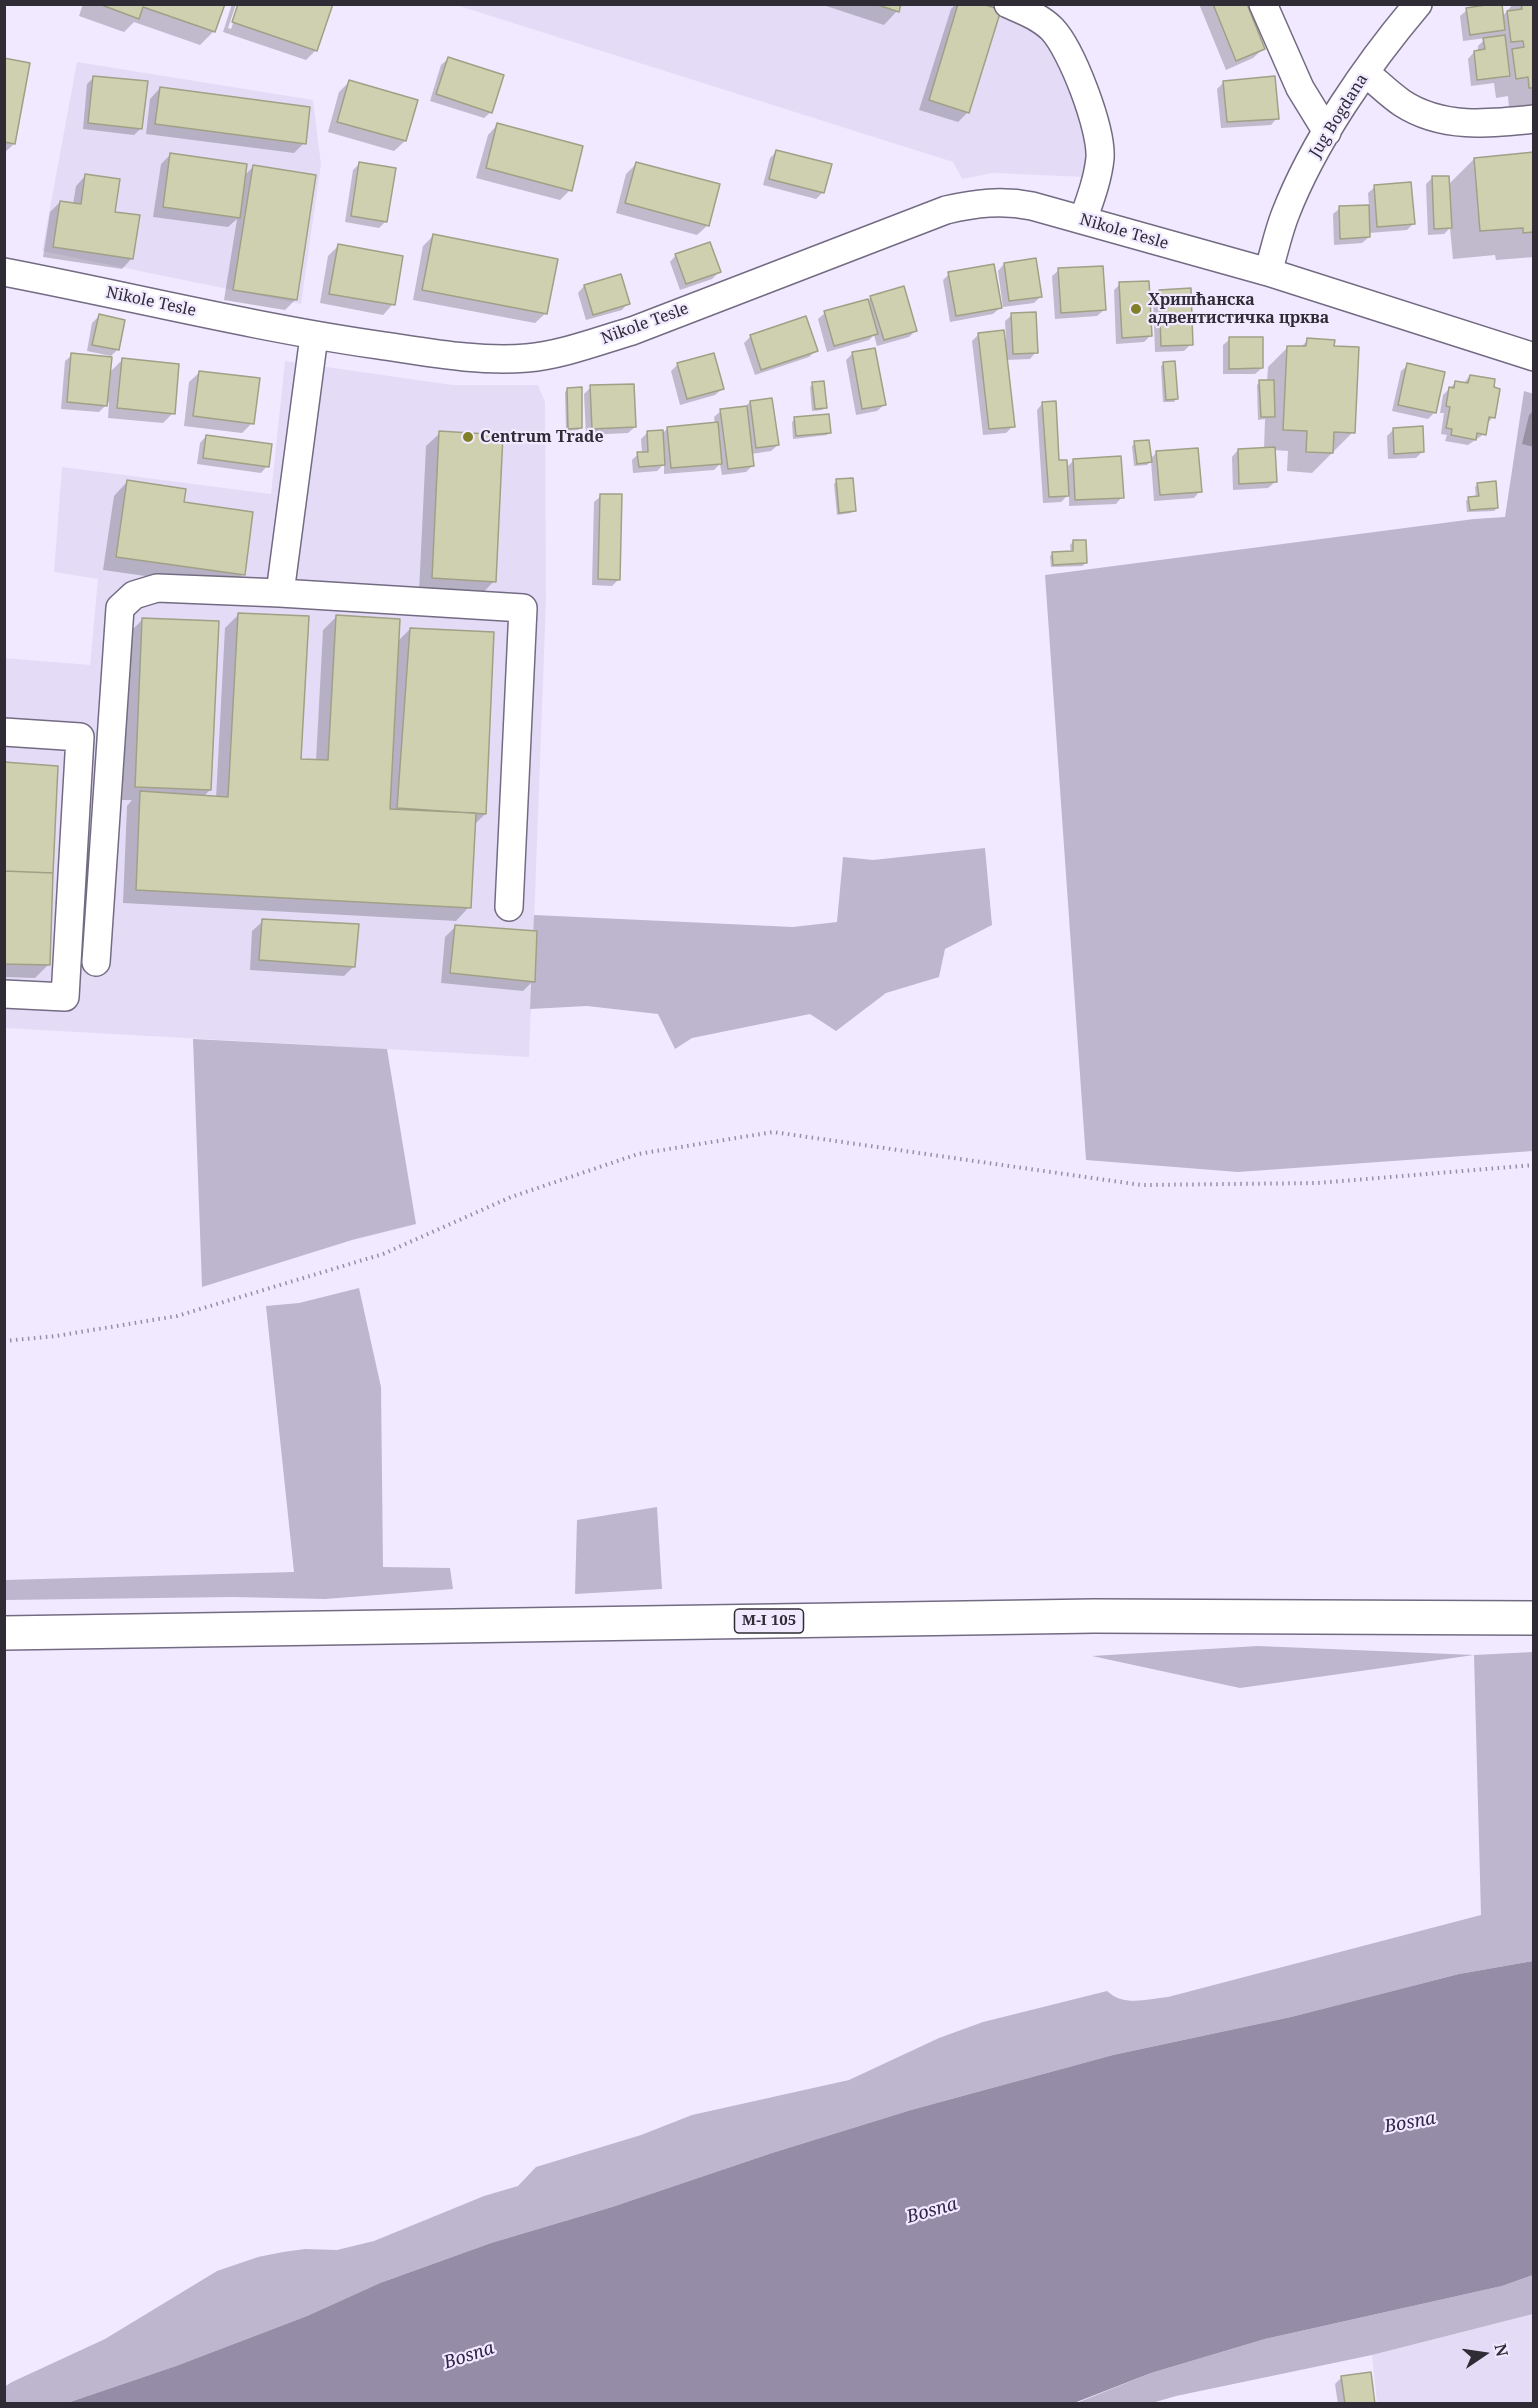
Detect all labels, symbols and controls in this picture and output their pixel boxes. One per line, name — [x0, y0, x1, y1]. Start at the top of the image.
street label: Jug Bogdana — [1306, 71, 1372, 161]
street label: Nikole Tesle — [1077, 210, 1171, 254]
street label: Nikole Tesle — [104, 283, 198, 321]
place label: Хришћанска адвентистичка црква — [1148, 290, 1329, 328]
street label: Nikole Tesle — [599, 299, 691, 349]
marker: Хришћанска адвентистичка црква — [1129, 302, 1143, 316]
place label: Centrum Trade — [480, 427, 604, 447]
marker: Centrum Trade — [461, 430, 475, 444]
road number: M-I 105 — [734, 1609, 804, 1633]
water label: Bosna — [1383, 2108, 1437, 2138]
water label: Bosna — [904, 2193, 960, 2229]
north arrow — [1454, 2324, 1514, 2384]
water label: Bosna — [441, 2338, 497, 2374]
text: N — [1489, 2341, 1514, 2359]

